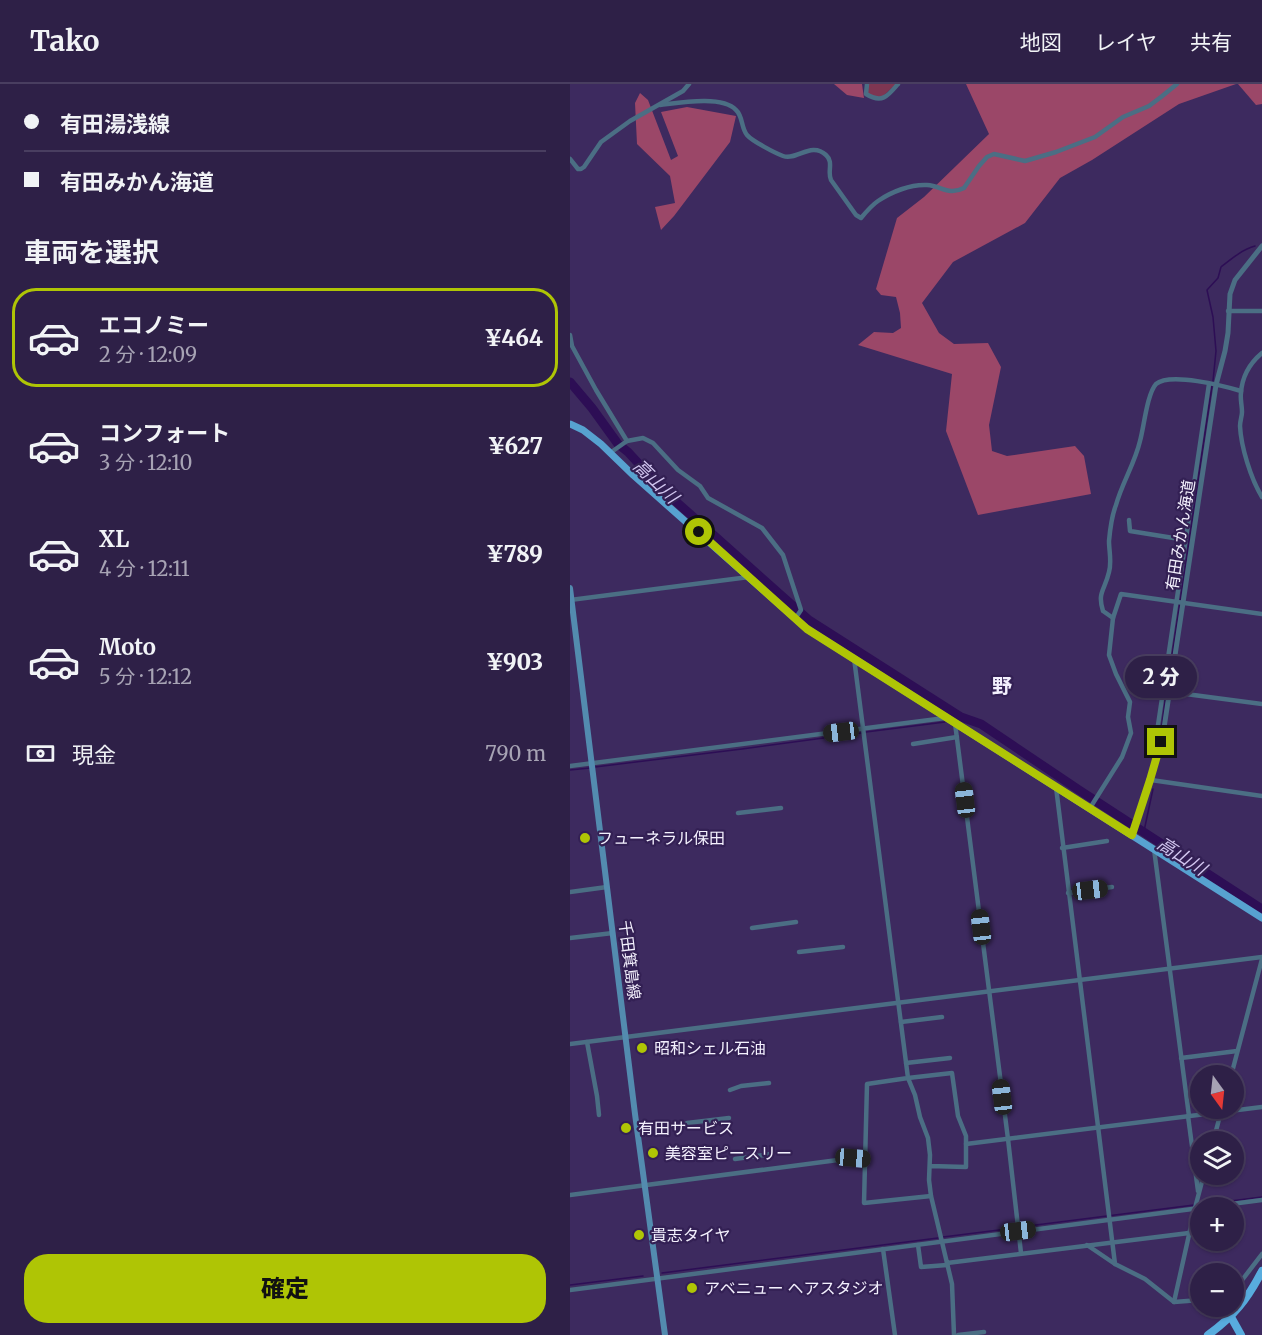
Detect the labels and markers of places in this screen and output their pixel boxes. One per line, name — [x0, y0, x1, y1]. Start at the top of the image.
place label: フューネラル保田 — [597, 828, 725, 848]
marker: フューネラル保田 — [578, 831, 592, 845]
place label: 昭和シェル石油 — [654, 1038, 766, 1058]
marker: 昭和シェル石油 — [635, 1041, 649, 1055]
place label: 有田サービス — [638, 1118, 734, 1138]
marker: 有田サービス — [619, 1121, 633, 1135]
place label: 美容室ピースリー — [665, 1143, 792, 1163]
marker: 美容室ピースリー — [646, 1146, 660, 1160]
place label: 貴志タイヤ — [651, 1225, 731, 1245]
marker: 貴志タイヤ — [632, 1228, 646, 1242]
place label: アベニュー ヘアスタジオ — [704, 1278, 883, 1298]
marker: アベニュー ヘアスタジオ — [685, 1281, 699, 1295]

